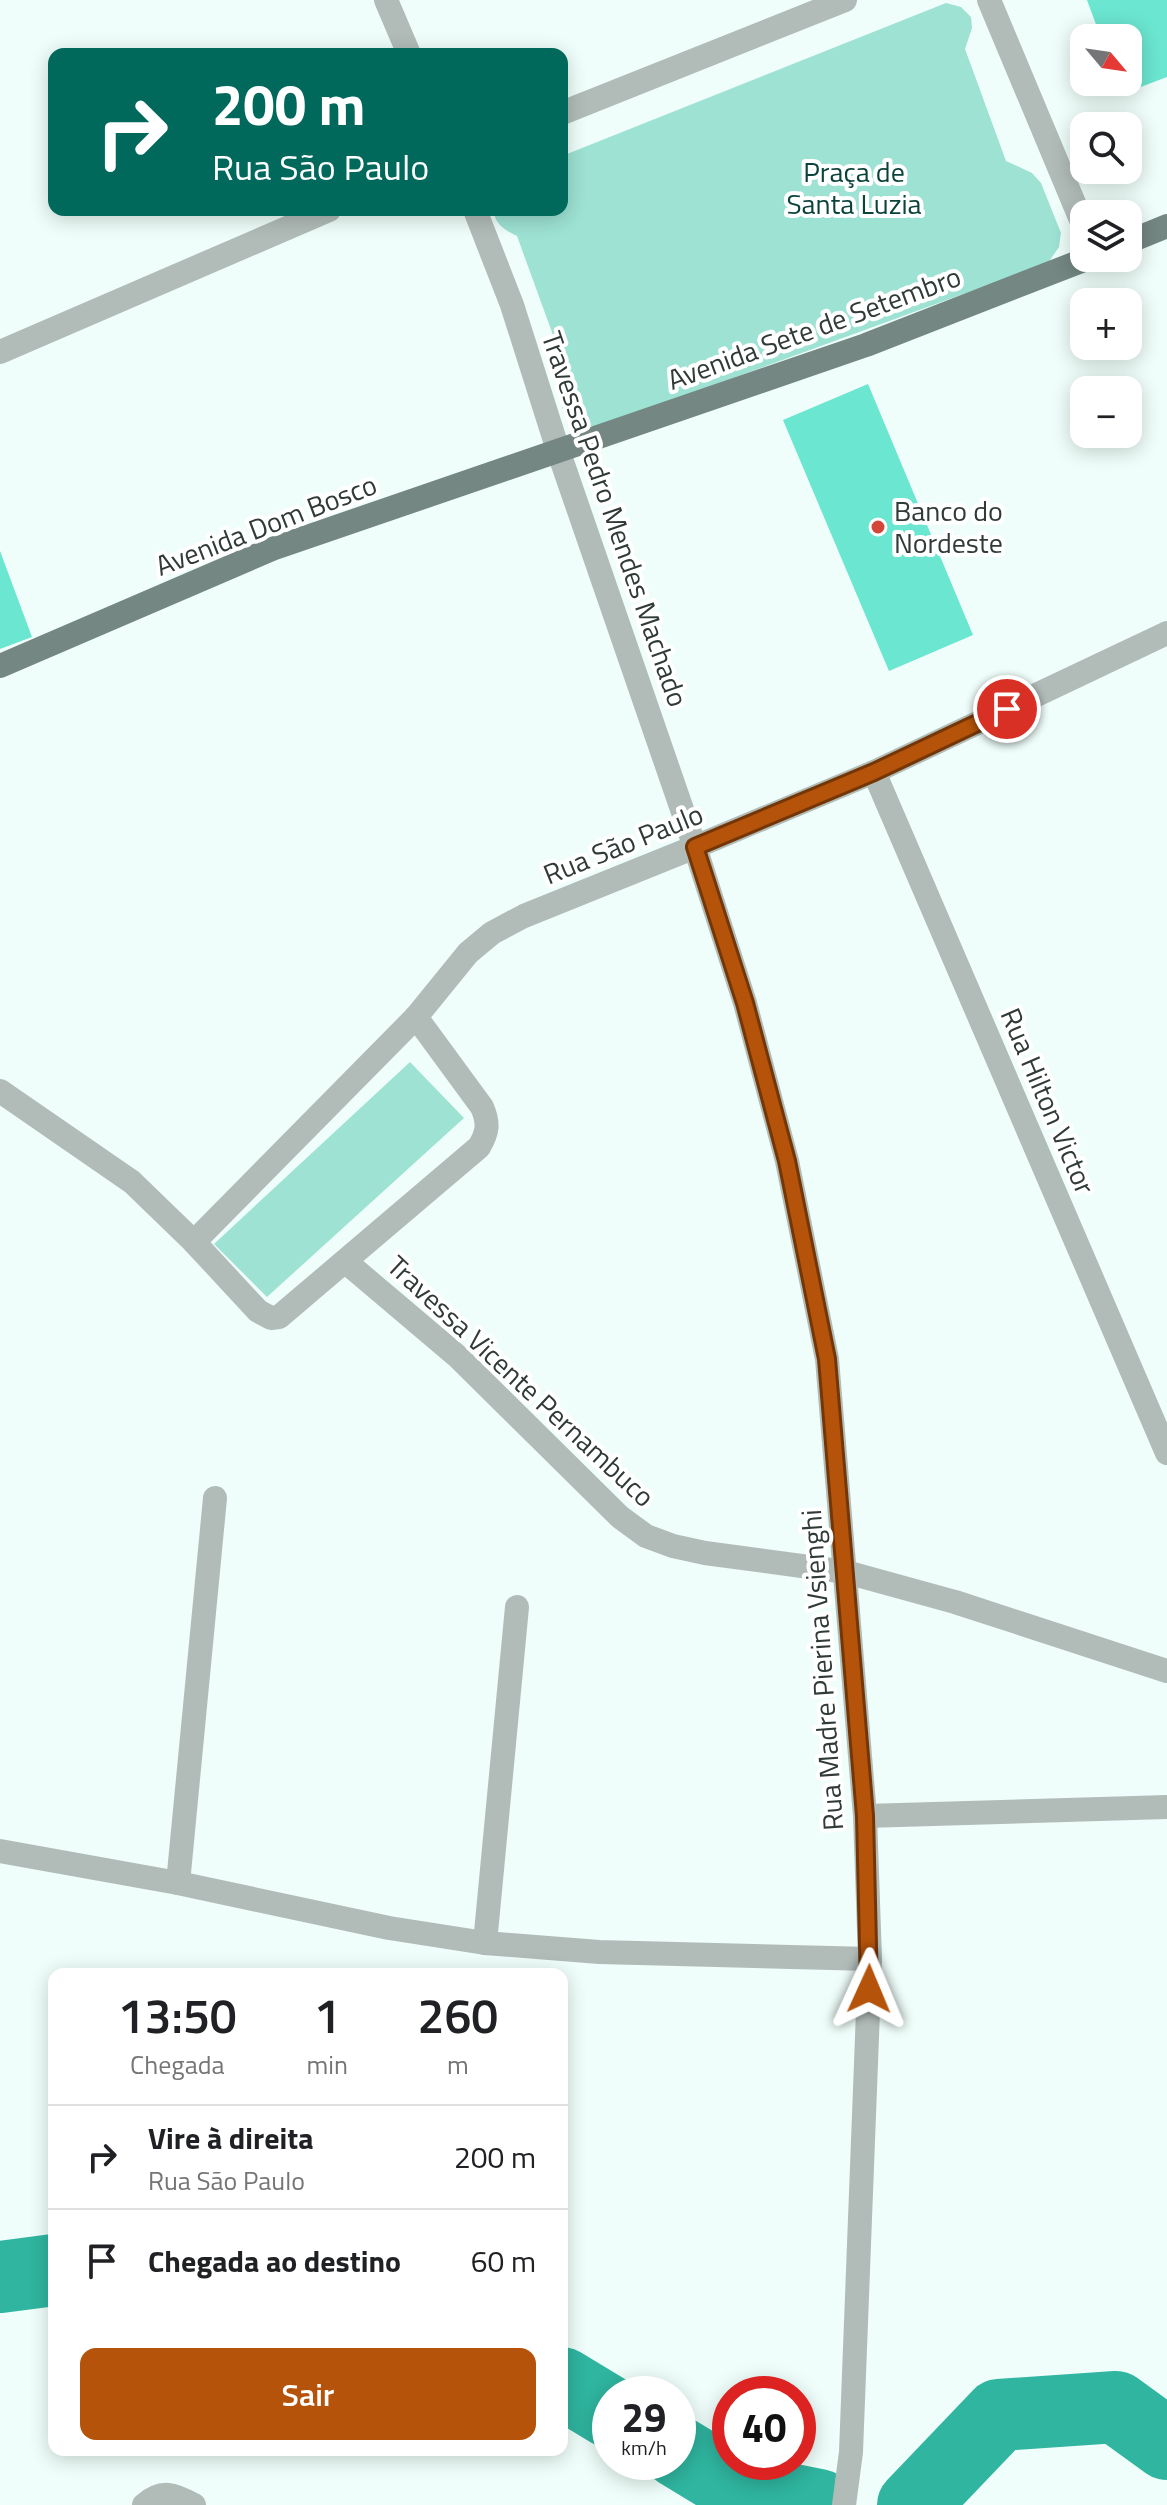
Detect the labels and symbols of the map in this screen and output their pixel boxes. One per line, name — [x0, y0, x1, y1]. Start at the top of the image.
north arrow — [1070, 24, 1142, 96]
park label: Praça de Santa Luzia — [786, 150, 922, 225]
street label: Avenida Sete de Setembro — [661, 254, 967, 401]
street label: Travessa Pedro Mendes Machado — [531, 325, 700, 712]
street label: Avenida Dom Bosco — [149, 463, 383, 587]
place label: Banco do Nordeste — [894, 489, 1003, 564]
marker: Banco do Nordeste — [869, 518, 887, 536]
pin — [973, 675, 1041, 743]
street label: Rua São Paulo — [536, 792, 709, 895]
street label: Rua Hilton Victor — [990, 1001, 1107, 1201]
street label: Travessa Vicente Pernambuco — [378, 1245, 665, 1517]
street label: Rua Madre Pierina Vsienghi — [789, 1508, 854, 1832]
position arrow — [827, 1947, 911, 2031]
speed limit sign: 40 — [712, 2376, 816, 2480]

